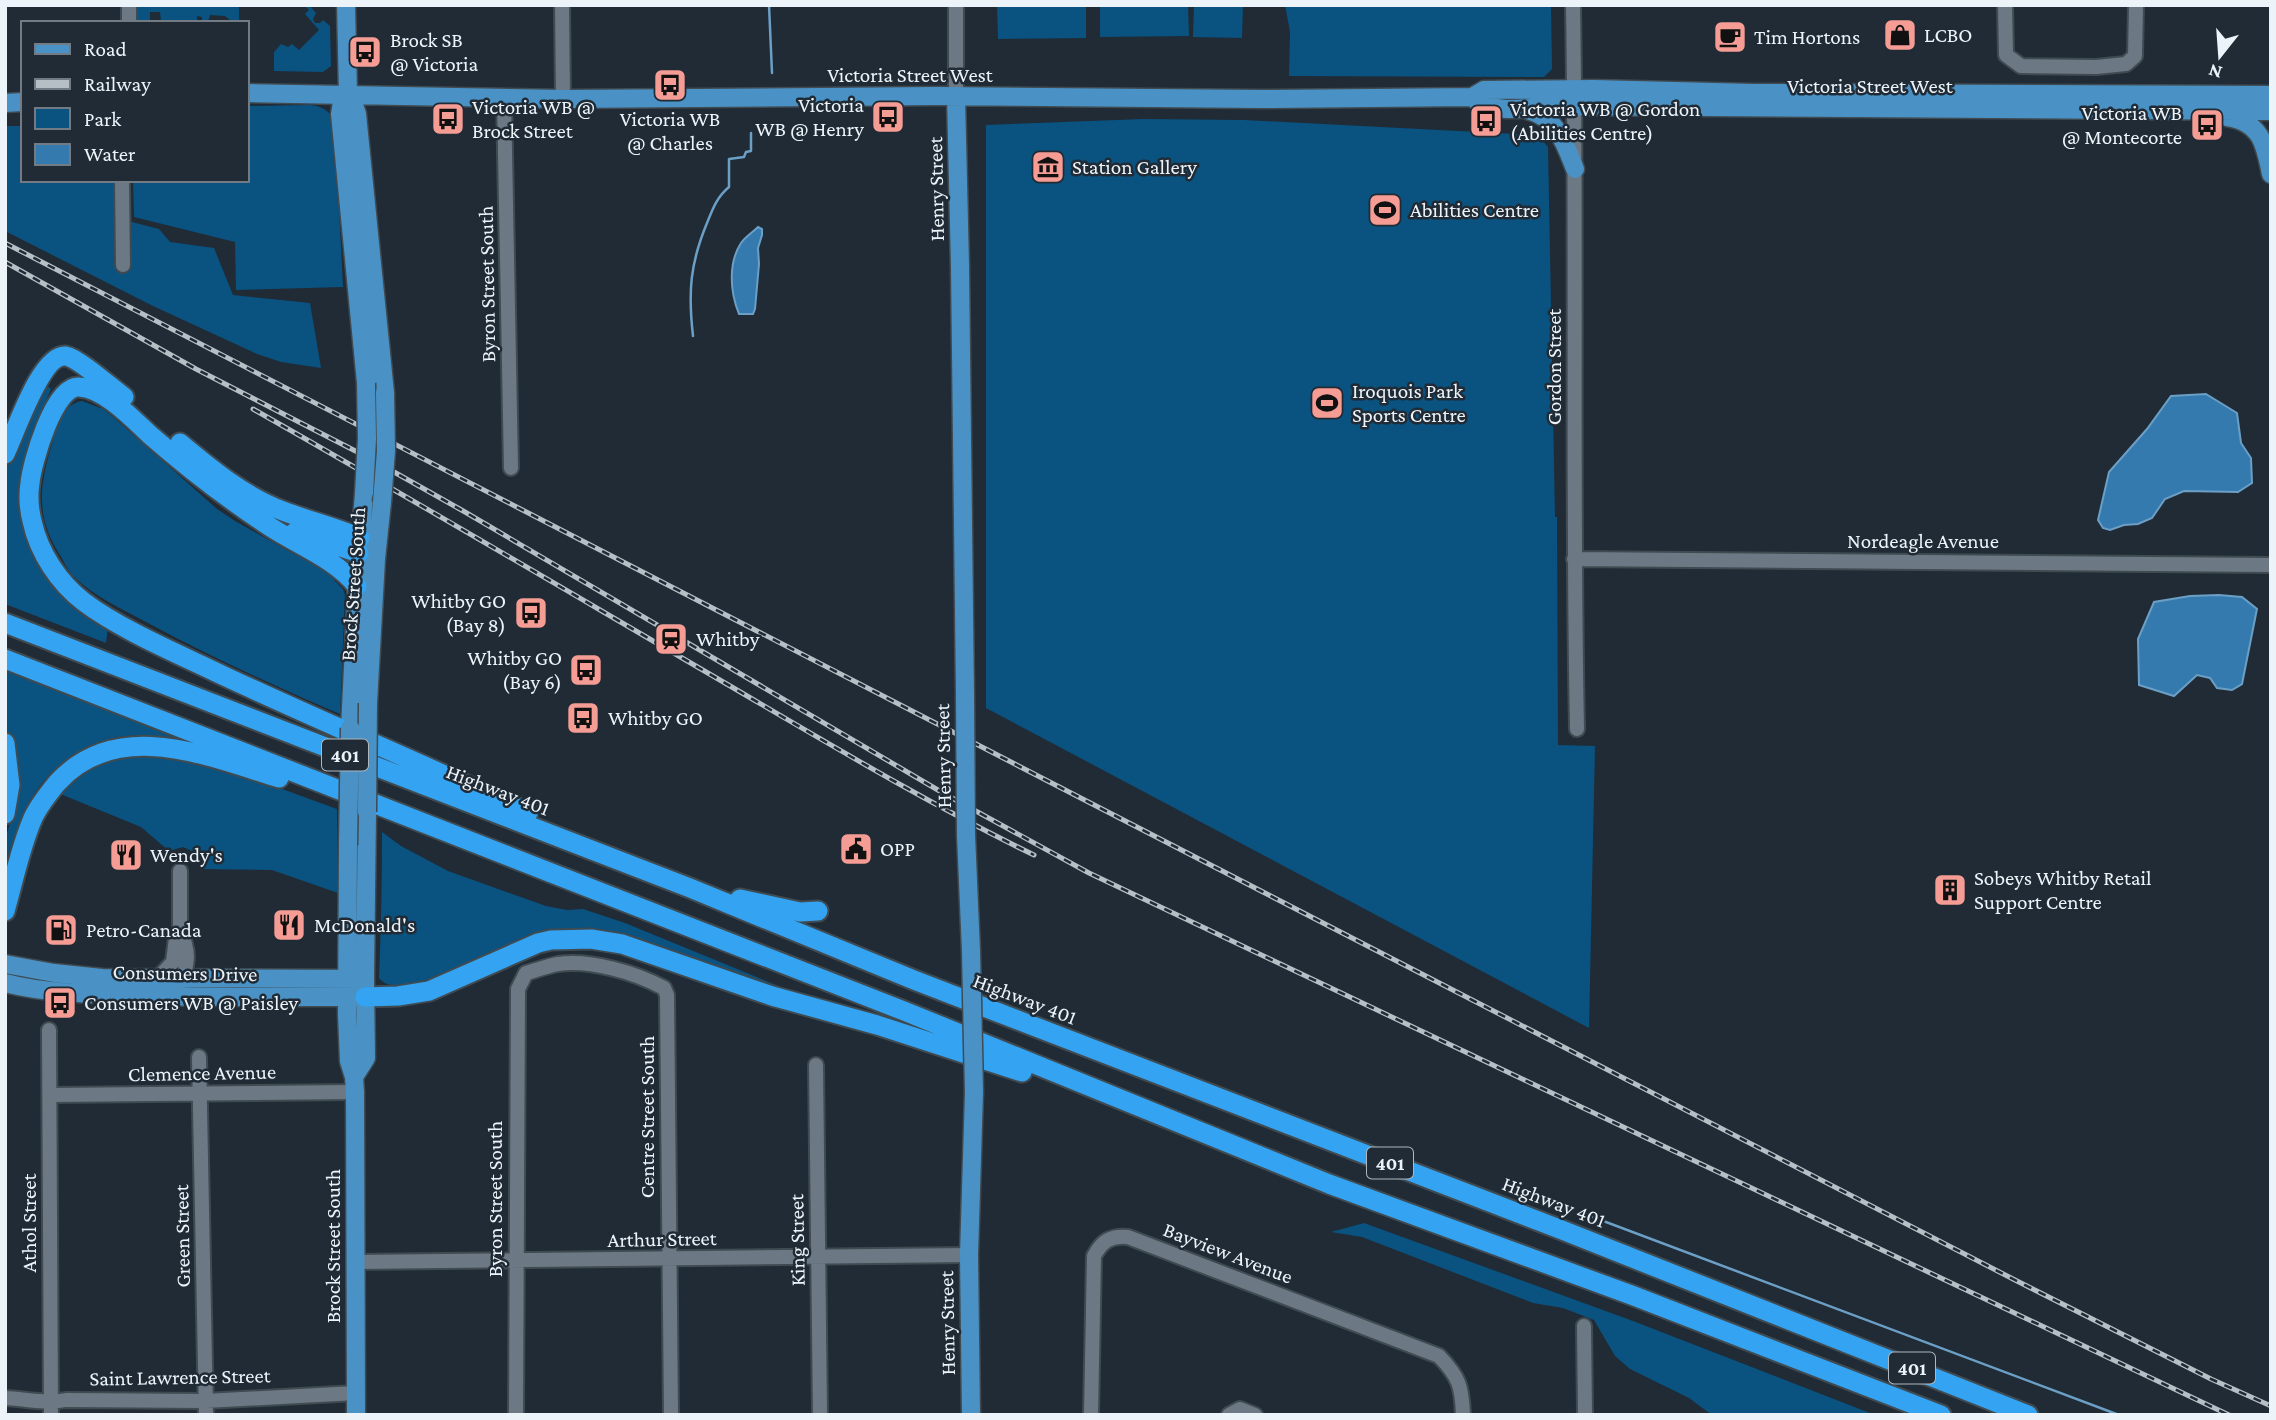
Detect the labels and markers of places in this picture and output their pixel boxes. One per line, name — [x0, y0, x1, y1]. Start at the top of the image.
shop icon: LCBO — [1881, 16, 1919, 54]
cafe icon: Tim Hortons — [1711, 18, 1749, 56]
place label: LCBO — [1924, 23, 1972, 47]
place label: Tim Hortons — [1754, 25, 1860, 49]
place label: Brock SB @ Victoria — [390, 28, 479, 76]
bus stop icon: Brock SB @ Victoria — [346, 33, 384, 71]
bus stop icon: Victoria WB @ Charles — [651, 66, 689, 104]
place label: Victoria WB @ Henry — [755, 93, 864, 141]
place label: Victoria WB @ Brock Street — [472, 95, 595, 143]
place label: Victoria WB @ Gordon (Abilities Centre) — [1510, 97, 1700, 145]
bus stop icon: Victoria WB @ Henry — [869, 98, 907, 136]
bus stop icon: Victoria WB @ Brock Street — [429, 100, 467, 138]
place label: Victoria WB @ Montecorte — [2062, 101, 2182, 149]
bus stop icon: Victoria WB @ Gordon (Abilities Centre) — [1467, 102, 1505, 140]
bus stop icon: Victoria WB @ Montecorte — [2188, 106, 2226, 144]
place label: Victoria WB @ Charles — [620, 107, 720, 155]
museum icon: Station Gallery — [1029, 148, 1067, 186]
place label: Station Gallery — [1072, 155, 1197, 179]
sports icon: Abilities Centre — [1366, 191, 1404, 229]
place label: Abilities Centre — [1410, 198, 1539, 222]
place label: Iroquois Park Sports Centre — [1352, 379, 1466, 427]
sports icon: Iroquois Park Sports Centre — [1308, 384, 1346, 422]
place label: Whitby GO (Bay 8) — [411, 589, 506, 637]
bus stop icon: Whitby GO (Bay 8) — [512, 594, 550, 632]
station icon: Whitby — [652, 620, 690, 658]
place label: Whitby — [696, 627, 760, 651]
place label: Whitby GO (Bay 6) — [467, 646, 562, 694]
bus stop icon: Whitby GO (Bay 6) — [567, 651, 605, 689]
bus stop icon: Whitby GO — [564, 699, 602, 737]
place label: Whitby GO — [608, 706, 703, 730]
public building icon: OPP — [837, 830, 875, 868]
restaurant icon: Wendy's — [107, 836, 145, 874]
place label: OPP — [880, 837, 915, 861]
place label: Wendy's — [150, 843, 223, 867]
place label: Sobeys Whitby Retail Support Centre — [1974, 866, 2152, 914]
building icon: Sobeys Whitby Retail Support Centre — [1931, 871, 1969, 909]
restaurant icon: McDonald's — [270, 906, 308, 944]
fuel station icon: Petro-Canada — [42, 911, 80, 949]
place label: McDonald's — [314, 913, 415, 937]
place label: Petro-Canada — [86, 918, 202, 942]
bus stop icon: Consumers WB @ Paisley — [41, 984, 79, 1022]
place label: Consumers WB @ Paisley — [84, 991, 299, 1015]

